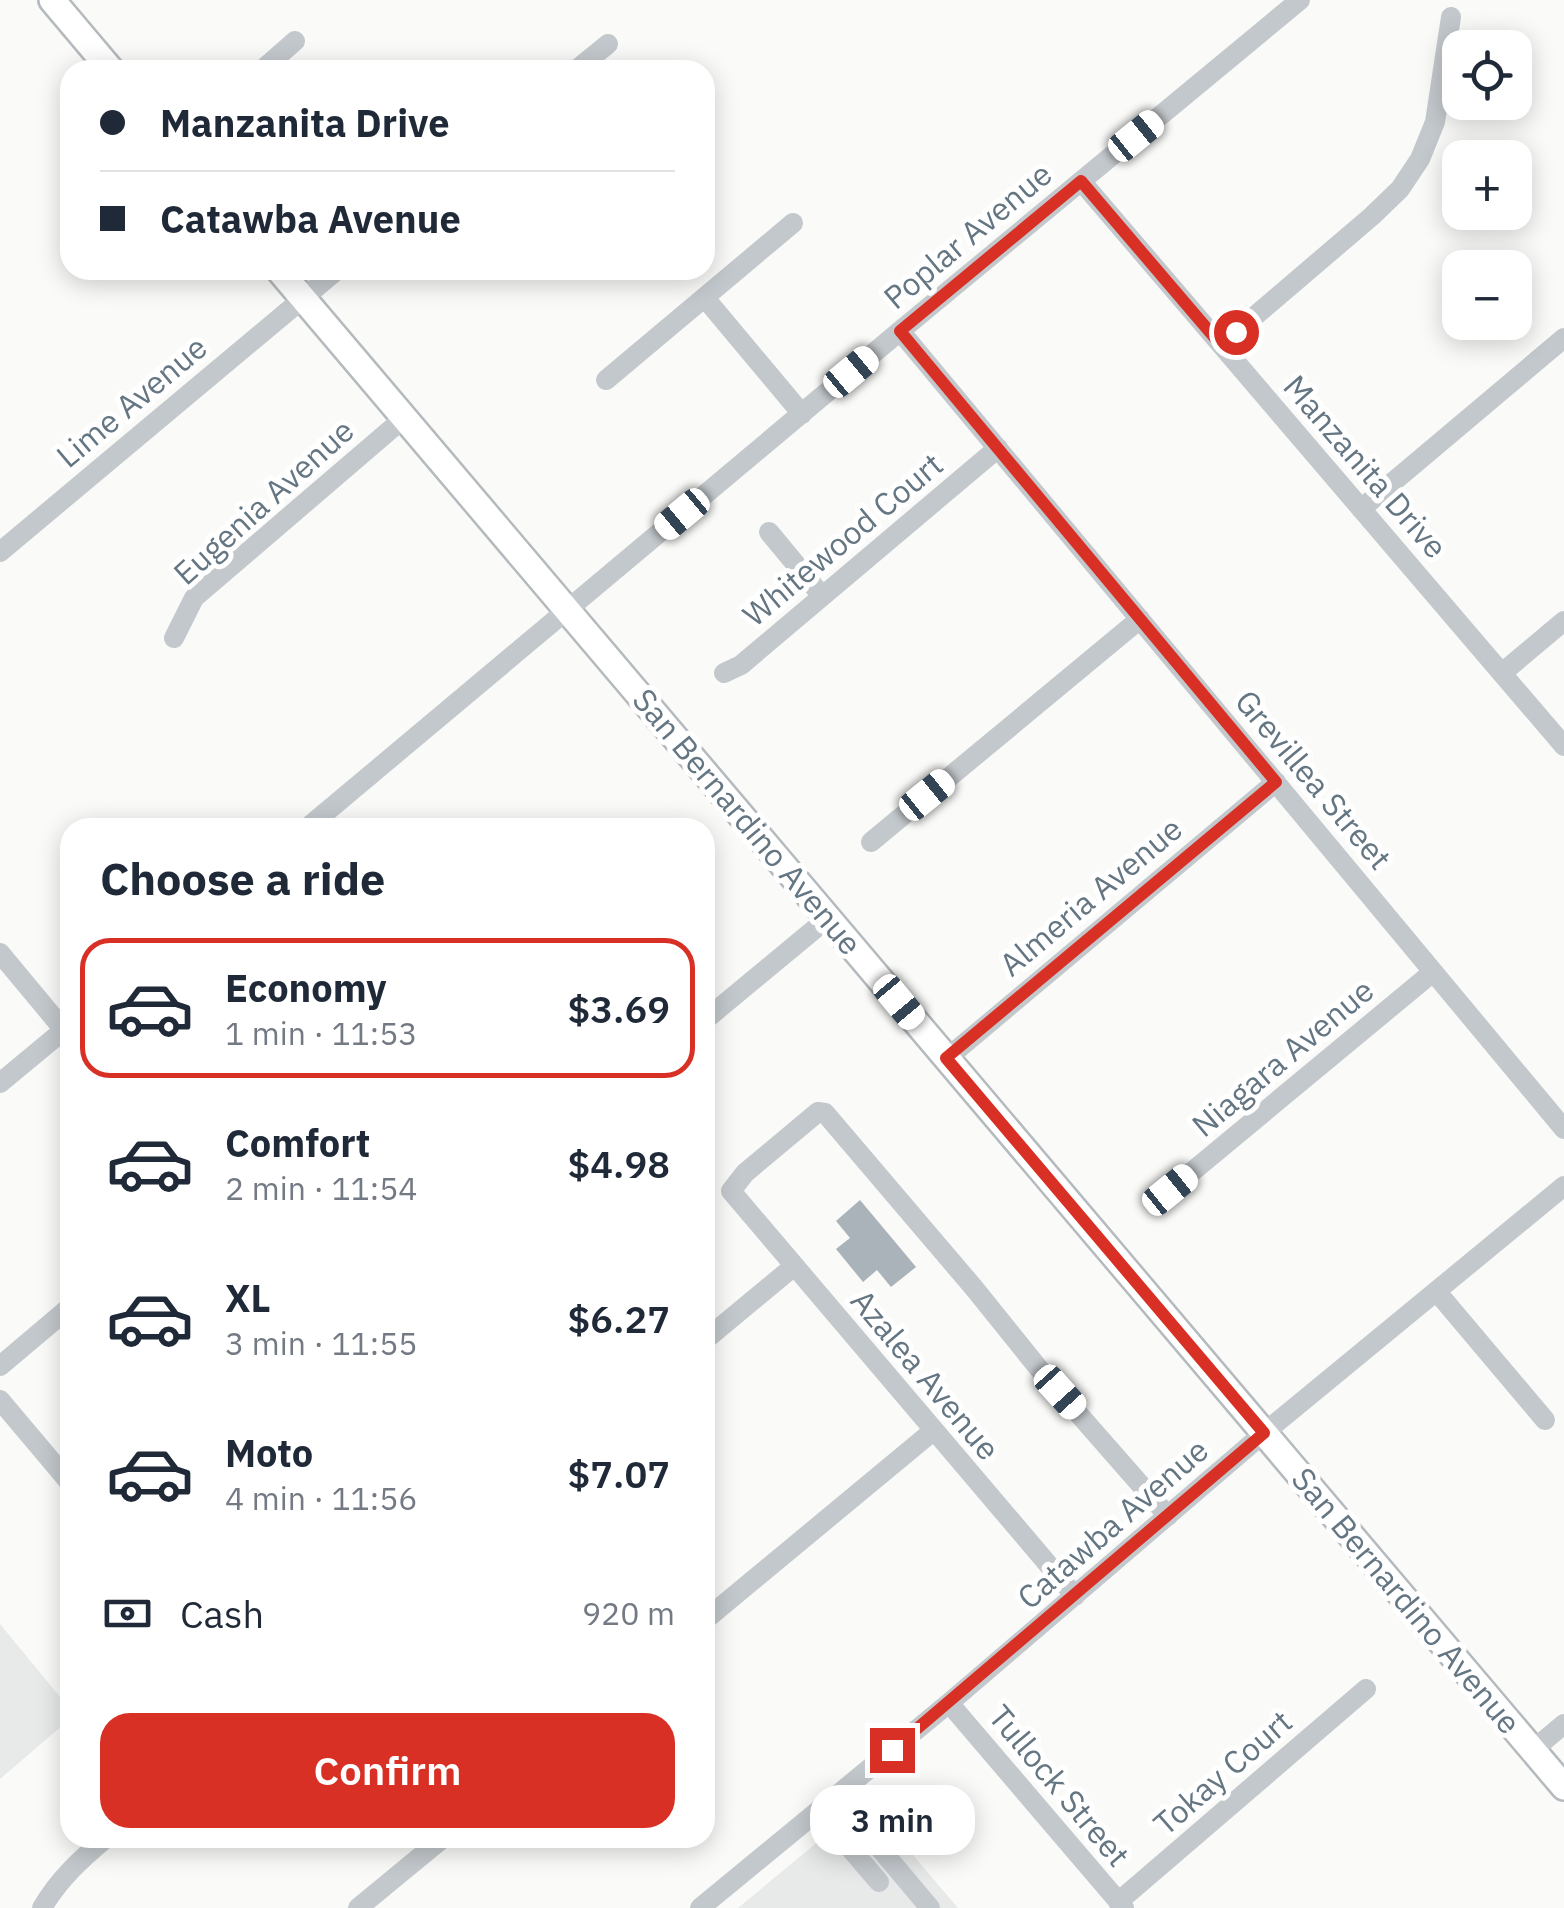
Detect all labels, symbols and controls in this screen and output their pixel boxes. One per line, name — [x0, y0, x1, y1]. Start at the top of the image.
map controls — [1442, 30, 1532, 340]
button: locate — [1442, 30, 1532, 120]
text: Manzanita Drive — [160, 98, 450, 147]
car — [1103, 105, 1169, 167]
button: + — [1442, 140, 1532, 230]
street label: Poplar Avenue — [875, 153, 1060, 318]
text: Catawba Avenue — [160, 194, 461, 243]
button: − — [1442, 250, 1532, 340]
route start — [1214, 310, 1259, 355]
street label: Lime Avenue — [47, 326, 215, 476]
car — [818, 341, 884, 403]
street label: Manzanita Drive — [1275, 366, 1457, 567]
street label: Eugenia Avenue — [164, 409, 362, 593]
street label: Whitewood Court — [734, 443, 951, 635]
car — [649, 483, 715, 545]
street label: San Bernardino Avenue — [624, 679, 872, 963]
street label: Grevillea Street — [1226, 681, 1401, 878]
car — [894, 764, 960, 826]
street label: Almeria Avenue — [990, 808, 1190, 985]
text: Choose a ride — [100, 849, 385, 907]
icon: car — [105, 963, 195, 1053]
text: Economy — [225, 963, 387, 1012]
car — [868, 969, 930, 1035]
street label: Niagara Avenue — [1183, 969, 1382, 1146]
text: $3.69 — [567, 984, 670, 1033]
text: 1 min · 11:53 — [225, 1012, 418, 1054]
icon: car — [105, 1118, 195, 1208]
text: Comfort — [225, 1118, 370, 1167]
text: $4.98 — [567, 1139, 670, 1188]
car — [1137, 1159, 1203, 1221]
text: 2 min · 11:54 — [225, 1167, 418, 1209]
icon: car — [105, 1273, 195, 1363]
text: XL — [225, 1273, 271, 1322]
street label: Azalea Avenue — [842, 1280, 1010, 1468]
text: $6.27 — [567, 1294, 670, 1343]
text: 3 min · 11:55 — [225, 1322, 418, 1364]
car — [1029, 1360, 1091, 1424]
icon: car — [105, 1428, 195, 1518]
text: Moto — [225, 1428, 313, 1477]
street label: Catawba Avenue — [1008, 1429, 1217, 1618]
text: $7.07 — [567, 1449, 670, 1498]
street label: San Bernardino Avenue — [1283, 1458, 1531, 1742]
text: 4 min · 11:56 — [225, 1477, 418, 1519]
icon: cash — [100, 1586, 155, 1641]
text: Cash — [180, 1589, 264, 1638]
text: 920 m — [582, 1592, 675, 1634]
street label: Tullock Street — [980, 1696, 1140, 1875]
street label: Tokay Court — [1144, 1701, 1300, 1844]
button: Confirm — [100, 1713, 675, 1828]
route end — [870, 1728, 915, 1773]
callout: 3 min — [810, 1785, 974, 1855]
text: 3 min — [851, 1799, 934, 1841]

